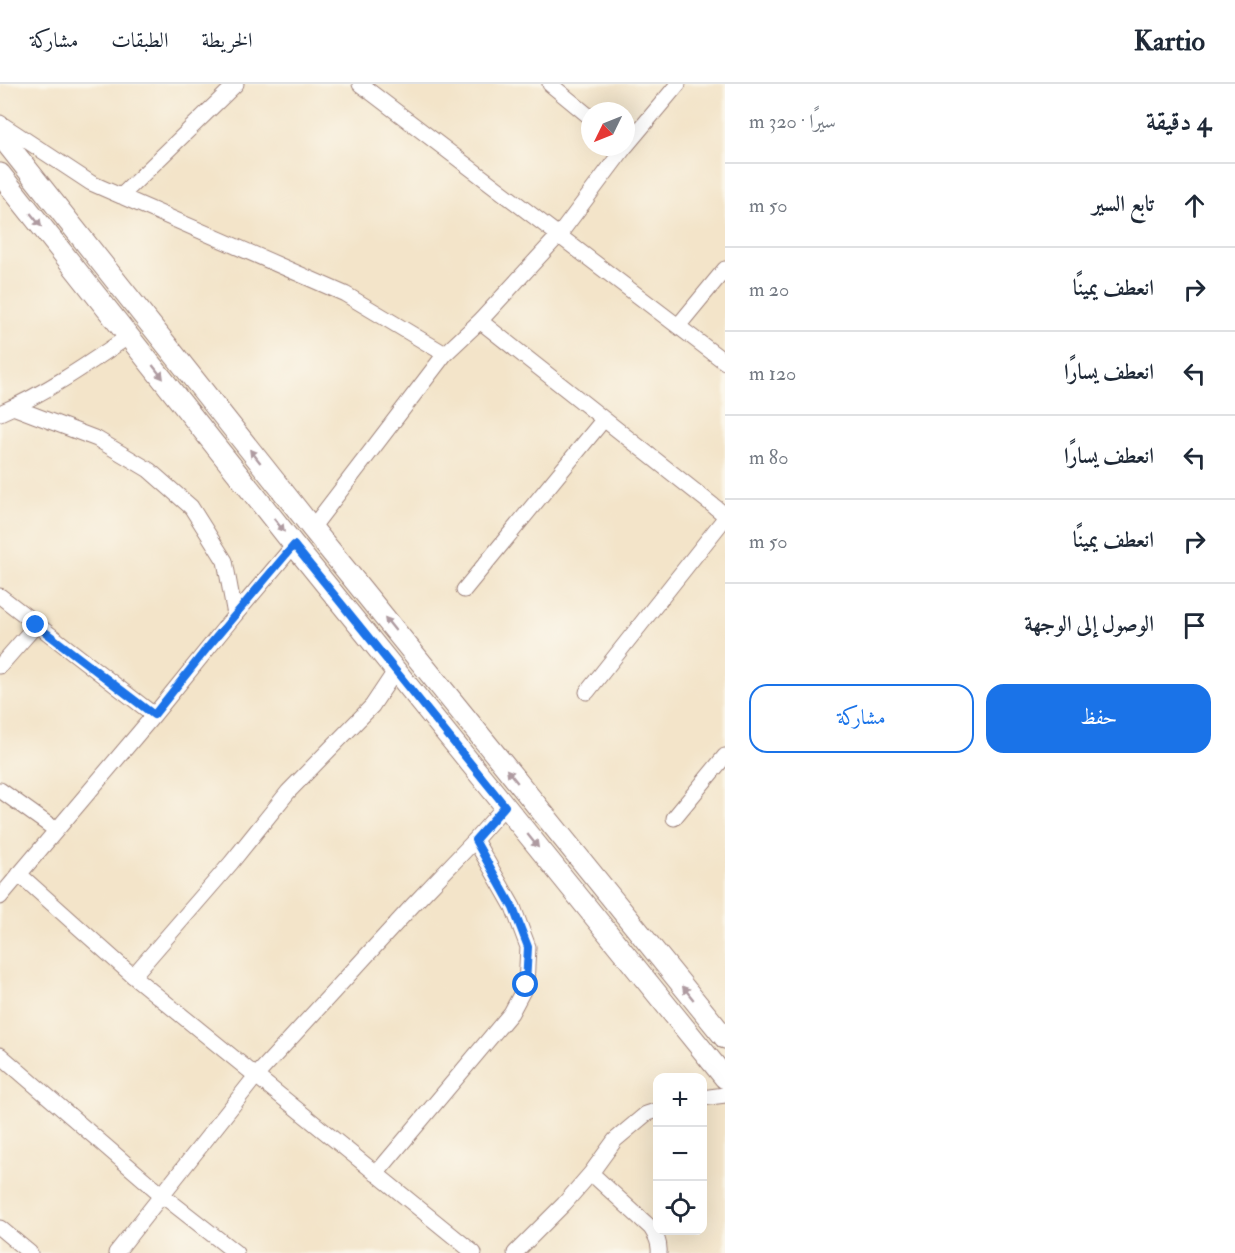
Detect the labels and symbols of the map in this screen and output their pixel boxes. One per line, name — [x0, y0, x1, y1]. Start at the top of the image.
north arrow — [581, 102, 635, 156]
one-way arrow — [30, 212, 43, 228]
one-way arrow — [151, 365, 163, 380]
one-way arrow — [249, 448, 261, 463]
one-way arrow — [272, 518, 284, 533]
route end — [22, 611, 48, 637]
one-way arrow — [384, 617, 397, 632]
one-way arrow — [506, 768, 519, 784]
one-way arrow — [526, 833, 539, 848]
route start — [512, 971, 538, 997]
one-way arrow — [683, 985, 695, 1000]

